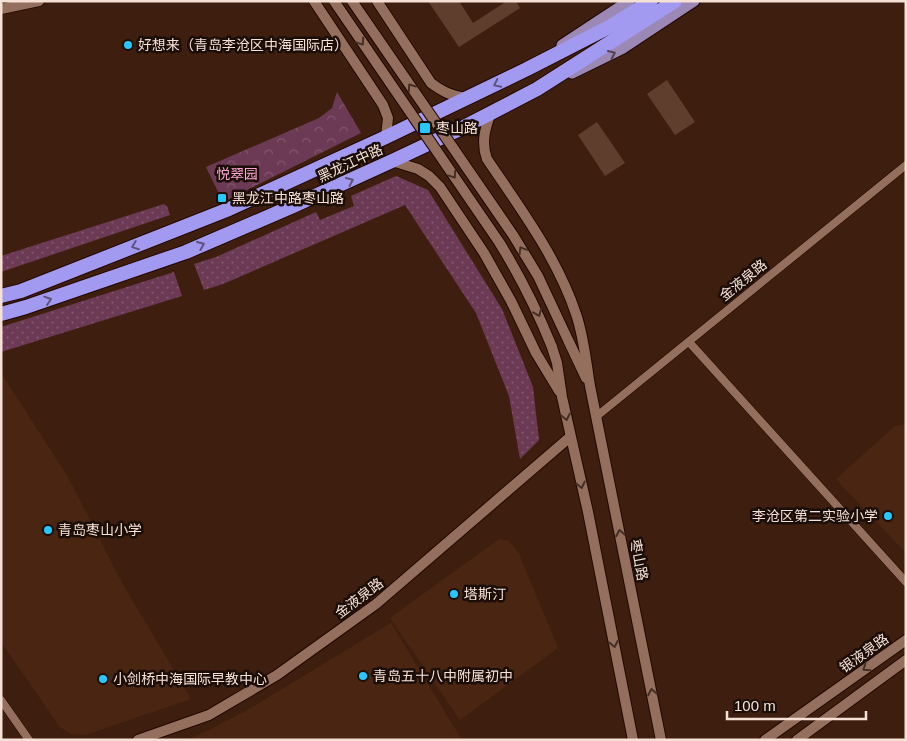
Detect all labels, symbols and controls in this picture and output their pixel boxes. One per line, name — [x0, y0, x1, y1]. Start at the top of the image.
one-way arrow — [355, 36, 364, 45]
place label: 好想来（青岛李沧区中海国际店） — [138, 37, 348, 53]
marker: 好想来（青岛李沧区中海国际店） — [122, 39, 134, 51]
one-way arrow — [607, 49, 616, 60]
one-way arrow — [493, 78, 502, 88]
one-way arrow — [408, 83, 417, 93]
place label: 枣山路 — [436, 120, 478, 136]
marker: 枣山路 — [418, 121, 432, 135]
street label: 黑龙江中路 — [315, 141, 385, 185]
park label: 悦翠园 — [216, 166, 258, 182]
one-way arrow — [447, 170, 456, 179]
one-way arrow — [345, 176, 354, 187]
place label: 黑龙江中路枣山路 — [232, 190, 344, 206]
marker: 黑龙江中路枣山路 — [216, 192, 228, 204]
one-way arrow — [131, 240, 140, 250]
one-way arrow — [196, 241, 205, 252]
one-way arrow — [519, 247, 529, 256]
street label: 金液泉路 — [716, 256, 770, 304]
one-way arrow — [43, 296, 51, 306]
one-way arrow — [533, 309, 543, 317]
one-way arrow — [560, 412, 571, 421]
one-way arrow — [575, 480, 586, 489]
place label: 李沧区第二实验小学 — [752, 508, 878, 524]
marker: 李沧区第二实验小学 — [882, 510, 894, 522]
place label: 青岛枣山小学 — [58, 522, 142, 538]
marker: 青岛枣山小学 — [42, 524, 54, 536]
one-way arrow — [615, 528, 626, 537]
street label: 枣山路 — [627, 538, 651, 582]
street label: 金液泉路 — [332, 575, 386, 621]
place label: 塔斯汀 — [464, 586, 506, 602]
marker: 塔斯汀 — [448, 588, 460, 600]
street label: 银液泉路 — [836, 630, 892, 676]
one-way arrow — [608, 639, 618, 648]
one-way arrow — [862, 662, 872, 671]
place label: 青岛五十八中附属初中 — [373, 668, 513, 684]
marker: 青岛五十八中附属初中 — [357, 670, 369, 682]
place label: 小剑桥中海国际早教中心 — [113, 671, 267, 687]
marker: 小剑桥中海国际早教中心 — [97, 673, 109, 685]
one-way arrow — [647, 688, 657, 696]
scale bar — [727, 688, 866, 720]
text: 100 m — [734, 697, 776, 714]

